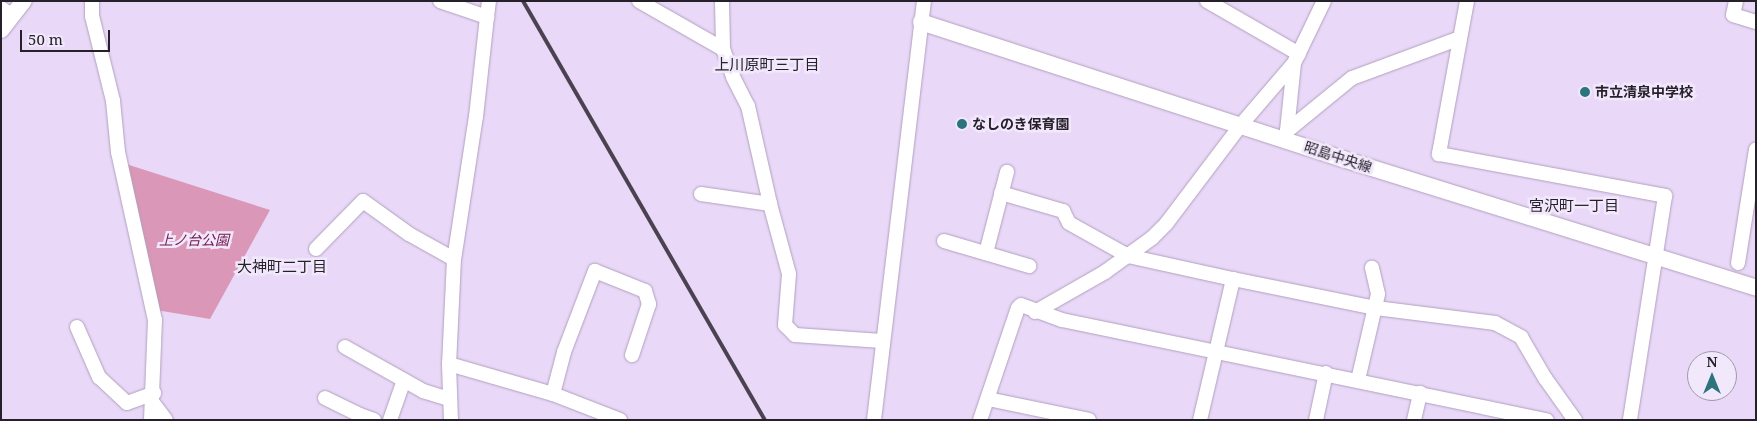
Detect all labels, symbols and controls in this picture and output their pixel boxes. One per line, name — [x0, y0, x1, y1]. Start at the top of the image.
scale bar — [22, 20, 112, 52]
text: 50 m — [28, 29, 63, 49]
district label: 上川原町三丁目 — [715, 56, 819, 74]
place label: 市立清泉中学校 — [1595, 84, 1693, 100]
marker: 市立清泉中学校 — [1579, 86, 1591, 98]
place label: なしのき保育園 — [972, 116, 1070, 132]
marker: なしのき保育園 — [956, 118, 968, 130]
street label: 昭島中央線 — [1302, 138, 1374, 176]
district label: 宮沢町一丁目 — [1529, 197, 1619, 215]
park label: 上ノ台公園 — [159, 232, 229, 248]
district label: 大神町二丁目 — [237, 258, 327, 276]
north arrow — [1687, 351, 1737, 401]
text: N — [1706, 352, 1718, 371]

